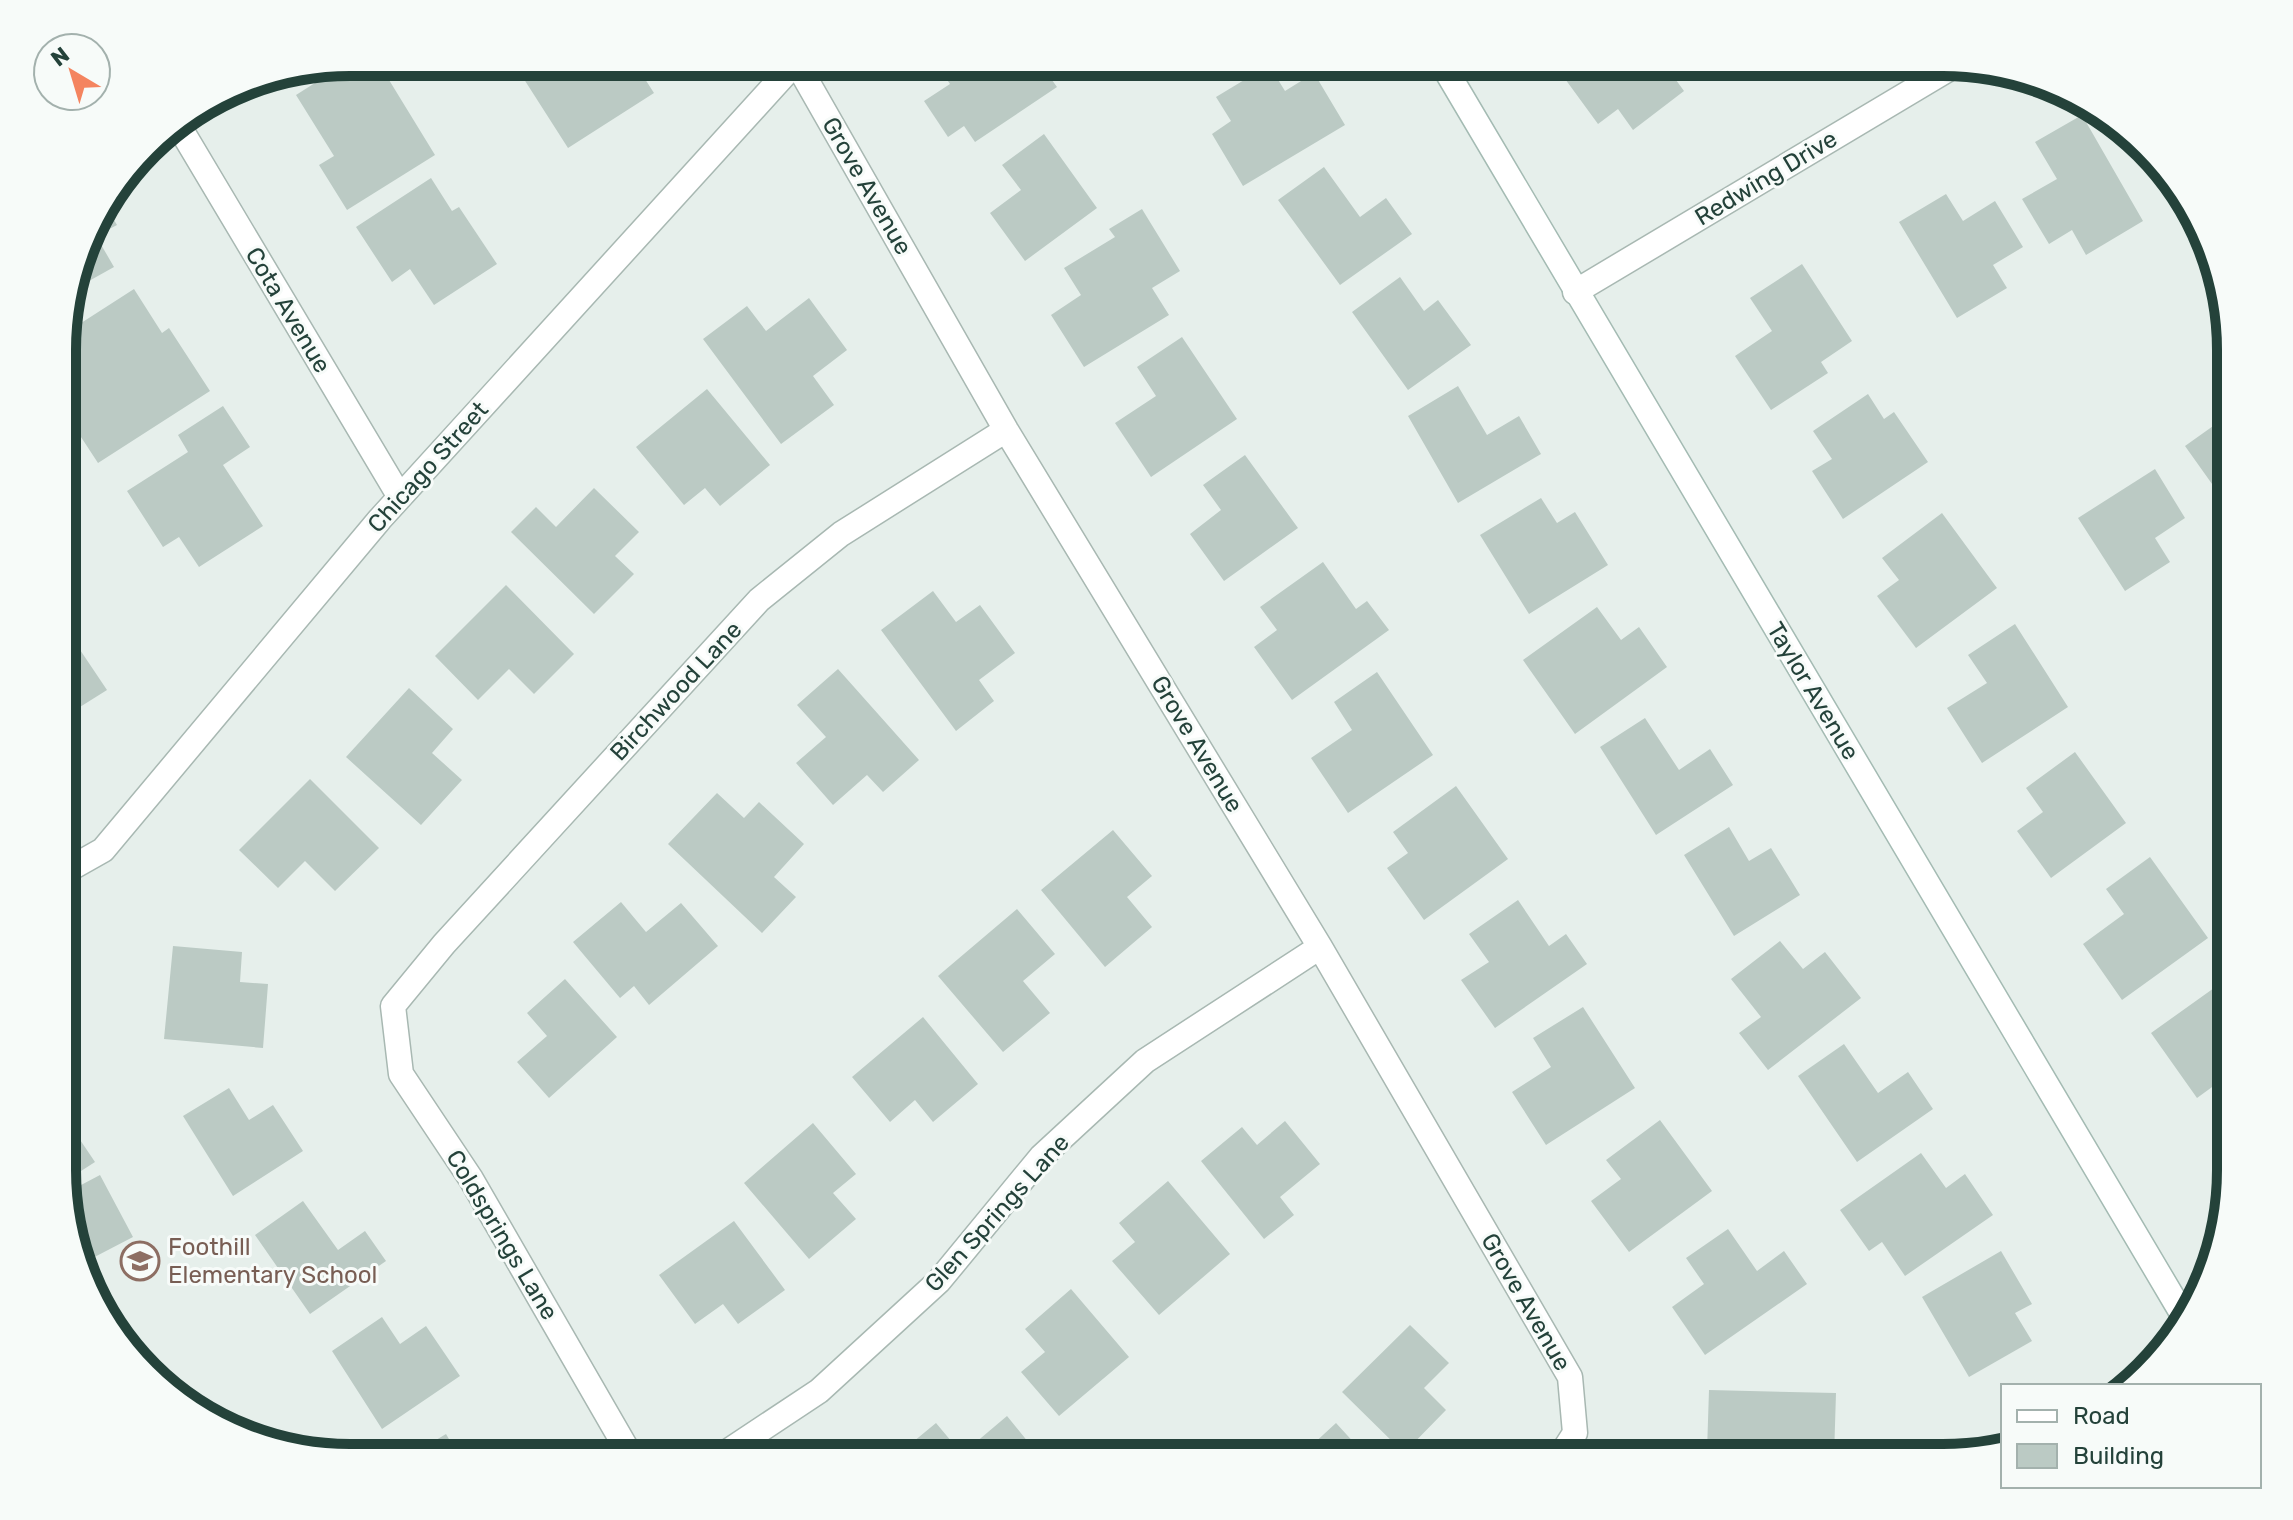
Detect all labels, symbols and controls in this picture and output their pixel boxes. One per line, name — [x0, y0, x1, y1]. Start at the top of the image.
north arrow — [32, 32, 112, 112]
text: N — [45, 41, 75, 72]
street label: Grove Avenue — [816, 112, 918, 260]
street label: Redwing Drive — [1690, 125, 1842, 231]
street label: Cota Avenue — [240, 242, 336, 378]
street label: Chicago Street — [362, 396, 494, 538]
street label: Birchwood Lane — [604, 616, 748, 766]
street label: Taylor Avenue — [1761, 617, 1865, 765]
street label: Grove Avenue — [1145, 671, 1249, 817]
street label: Glen Springs Lane — [919, 1129, 1075, 1297]
street label: Coldsprings Lane — [440, 1145, 564, 1325]
street label: Grove Avenue — [1475, 1228, 1577, 1376]
place label: Foothill Elementary School — [168, 1233, 377, 1289]
school or university icon: Foothill Elementary School — [119, 1240, 161, 1282]
legend — [2001, 1384, 2261, 1488]
text: Road — [2073, 1402, 2130, 1430]
text: Building — [2073, 1442, 2164, 1470]

